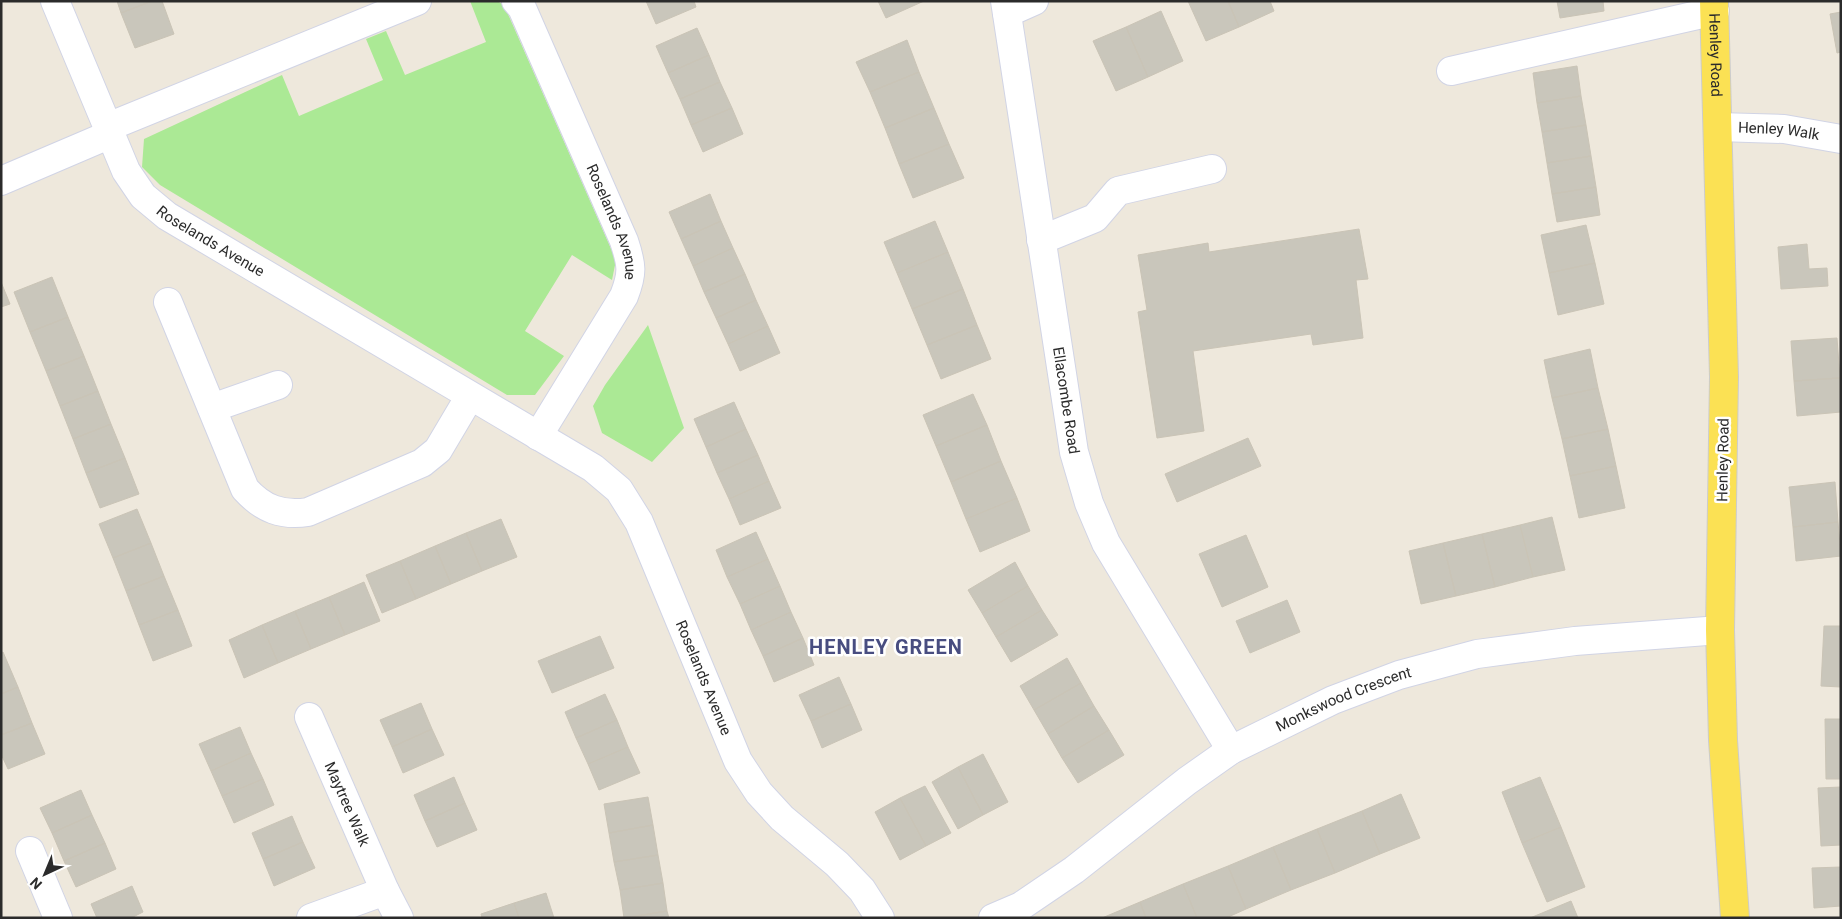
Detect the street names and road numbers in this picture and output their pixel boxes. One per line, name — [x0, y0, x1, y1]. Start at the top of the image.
street label: Henley Road — [1705, 13, 1726, 97]
street label: Henley Walk — [1738, 119, 1821, 144]
street label: Roselands Avenue — [582, 161, 640, 281]
street label: Roselands Avenue — [153, 202, 268, 281]
street label: Ellacombe Road — [1049, 346, 1083, 455]
street label: Henley Road — [1713, 418, 1733, 502]
street label: Roselands Avenue — [672, 618, 735, 738]
street label: Monkswood Crescent — [1273, 663, 1413, 736]
street label: Maytree Walk — [321, 759, 374, 849]

